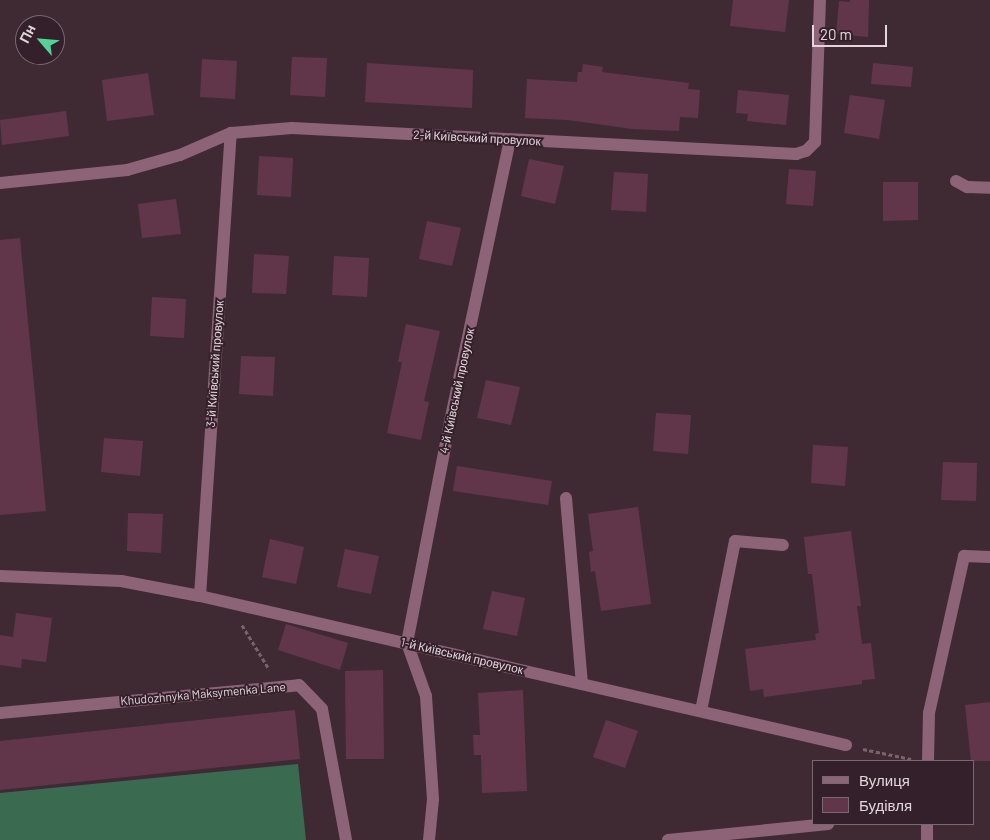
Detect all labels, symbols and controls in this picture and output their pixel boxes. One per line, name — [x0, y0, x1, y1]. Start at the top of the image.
north arrow — [15, 15, 65, 65]
scale bar — [815, 15, 890, 47]
text: Пн — [15, 21, 39, 46]
text: 20 m — [820, 25, 852, 43]
street label: 2-й Київський провулок — [413, 127, 541, 149]
street label: 3-й Київський провулок — [203, 300, 227, 428]
street label: 4-й Київський провулок — [437, 327, 477, 455]
street label: 1-й Київський провулок — [399, 635, 525, 677]
street label: Khudozhnyka Maksymenka Lane — [120, 680, 286, 708]
legend — [812, 760, 975, 825]
text: Вулиця — [859, 771, 910, 789]
text: Будівля — [859, 796, 912, 814]

